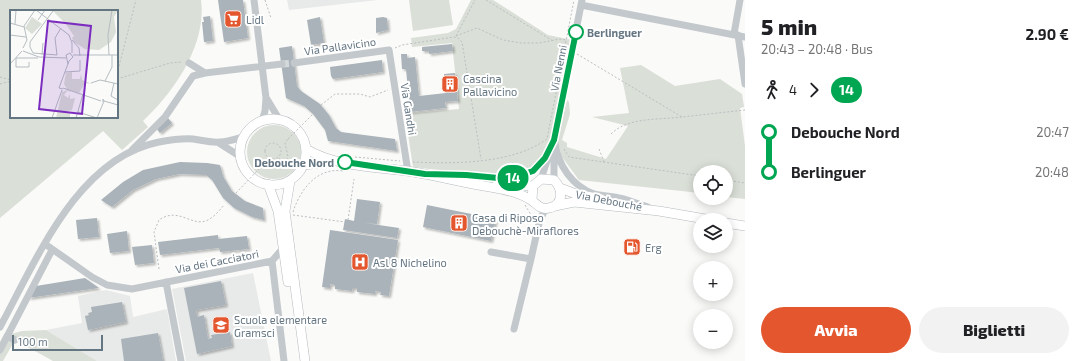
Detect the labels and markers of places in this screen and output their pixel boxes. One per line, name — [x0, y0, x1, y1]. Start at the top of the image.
supermarket icon: Lidl — [223, 9, 243, 29]
place label: Lidl — [246, 13, 265, 26]
marker: Berlinguer — [568, 24, 584, 40]
place label: Berlinguer — [587, 26, 642, 39]
place label: Cascina Pallavicino — [463, 72, 517, 98]
building icon: Cascina Pallavicino — [440, 74, 460, 94]
marker: Debouche Nord — [337, 154, 353, 170]
place label: Debouche Nord — [254, 156, 334, 169]
place label: Casa di Riposo Debouchè-Miraflores — [472, 211, 579, 237]
building icon: Casa di Riposo Debouchè-Miraflores — [449, 213, 469, 233]
fuel station icon: Erg — [622, 237, 642, 257]
place label: Erg — [645, 241, 662, 254]
hospital icon: Asl 8 Nichelino — [350, 252, 370, 272]
place label: Asl 8 Nichelino — [373, 256, 447, 269]
place label: Scuola elementare Gramsci — [234, 313, 327, 339]
school or university icon: Scuola elementare Gramsci — [211, 315, 231, 335]

